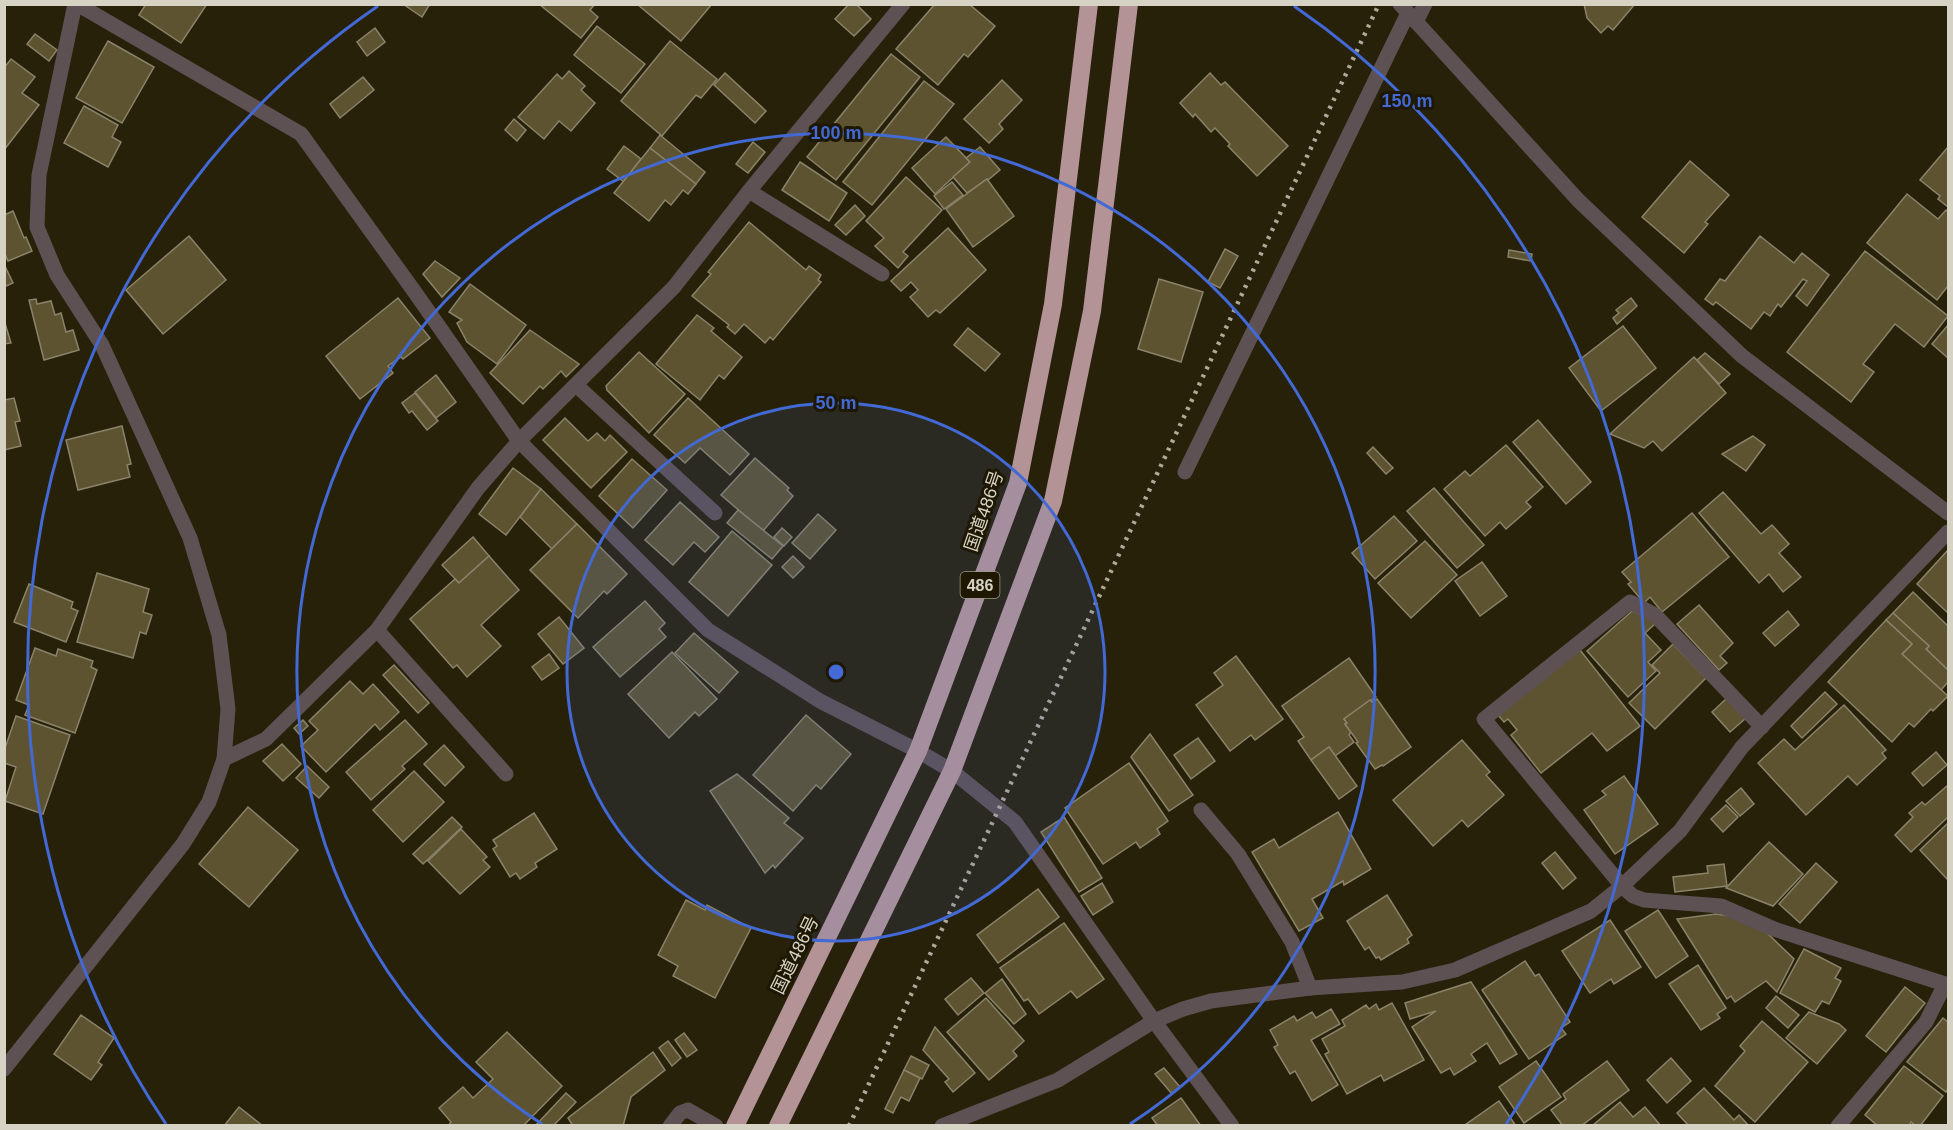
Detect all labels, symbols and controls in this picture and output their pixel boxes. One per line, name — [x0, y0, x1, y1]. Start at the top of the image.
text: 150 m — [1381, 91, 1433, 111]
text: 100 m — [810, 123, 862, 143]
text: 50 m — [815, 393, 857, 413]
street label: 国道486号 — [961, 468, 1007, 554]
road number: 486 — [960, 572, 1000, 598]
centre of rings — [826, 662, 846, 682]
street label: 国道486号 — [768, 913, 822, 997]

